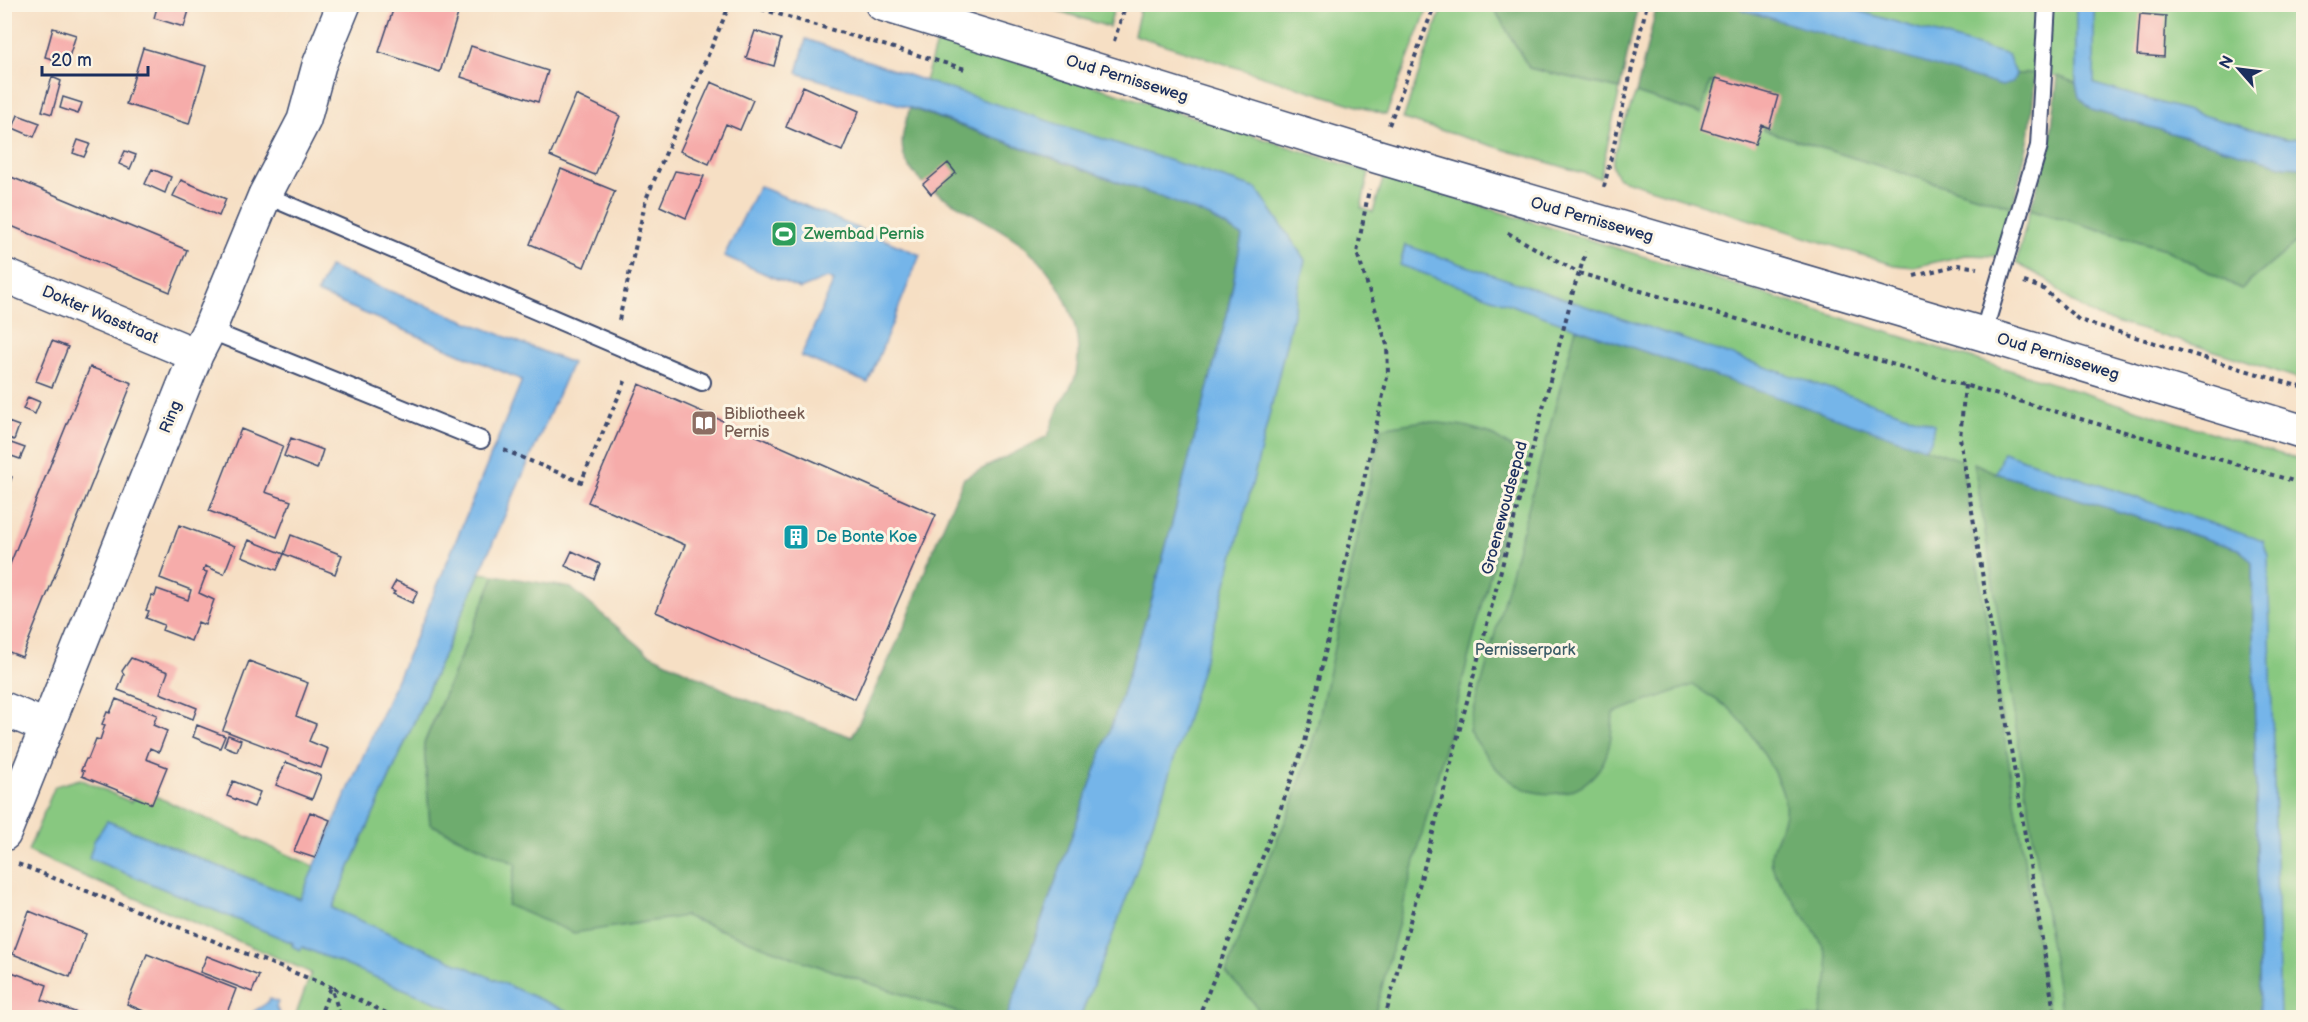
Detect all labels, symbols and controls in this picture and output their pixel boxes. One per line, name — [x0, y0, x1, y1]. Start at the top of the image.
scale bar — [42, 39, 148, 77]
north arrow — [2209, 39, 2269, 99]
text: 20 m — [51, 50, 92, 71]
street label: Oud Pernisseweg — [1064, 51, 1190, 107]
text: N — [2216, 53, 2238, 72]
street label: Oud Pernisseweg — [1528, 193, 1656, 247]
sports icon: Zwembad Pernis — [769, 219, 799, 249]
place label: Zwembad Pernis — [803, 225, 924, 244]
street label: Dokter Wasstraat — [39, 282, 161, 348]
street label: Oud Pernisseweg — [1995, 329, 2121, 385]
street label: Ring — [156, 398, 186, 436]
place label: Bibliotheek Pernis — [724, 405, 805, 442]
library icon: Bibliotheek Pernis — [689, 408, 719, 438]
street label: Groenewoudsepad — [1478, 439, 1532, 577]
building icon: De Bonte Koe — [781, 522, 811, 552]
place label: De Bonte Koe — [816, 528, 918, 547]
park label: Pernisserpark — [1475, 641, 1575, 660]

